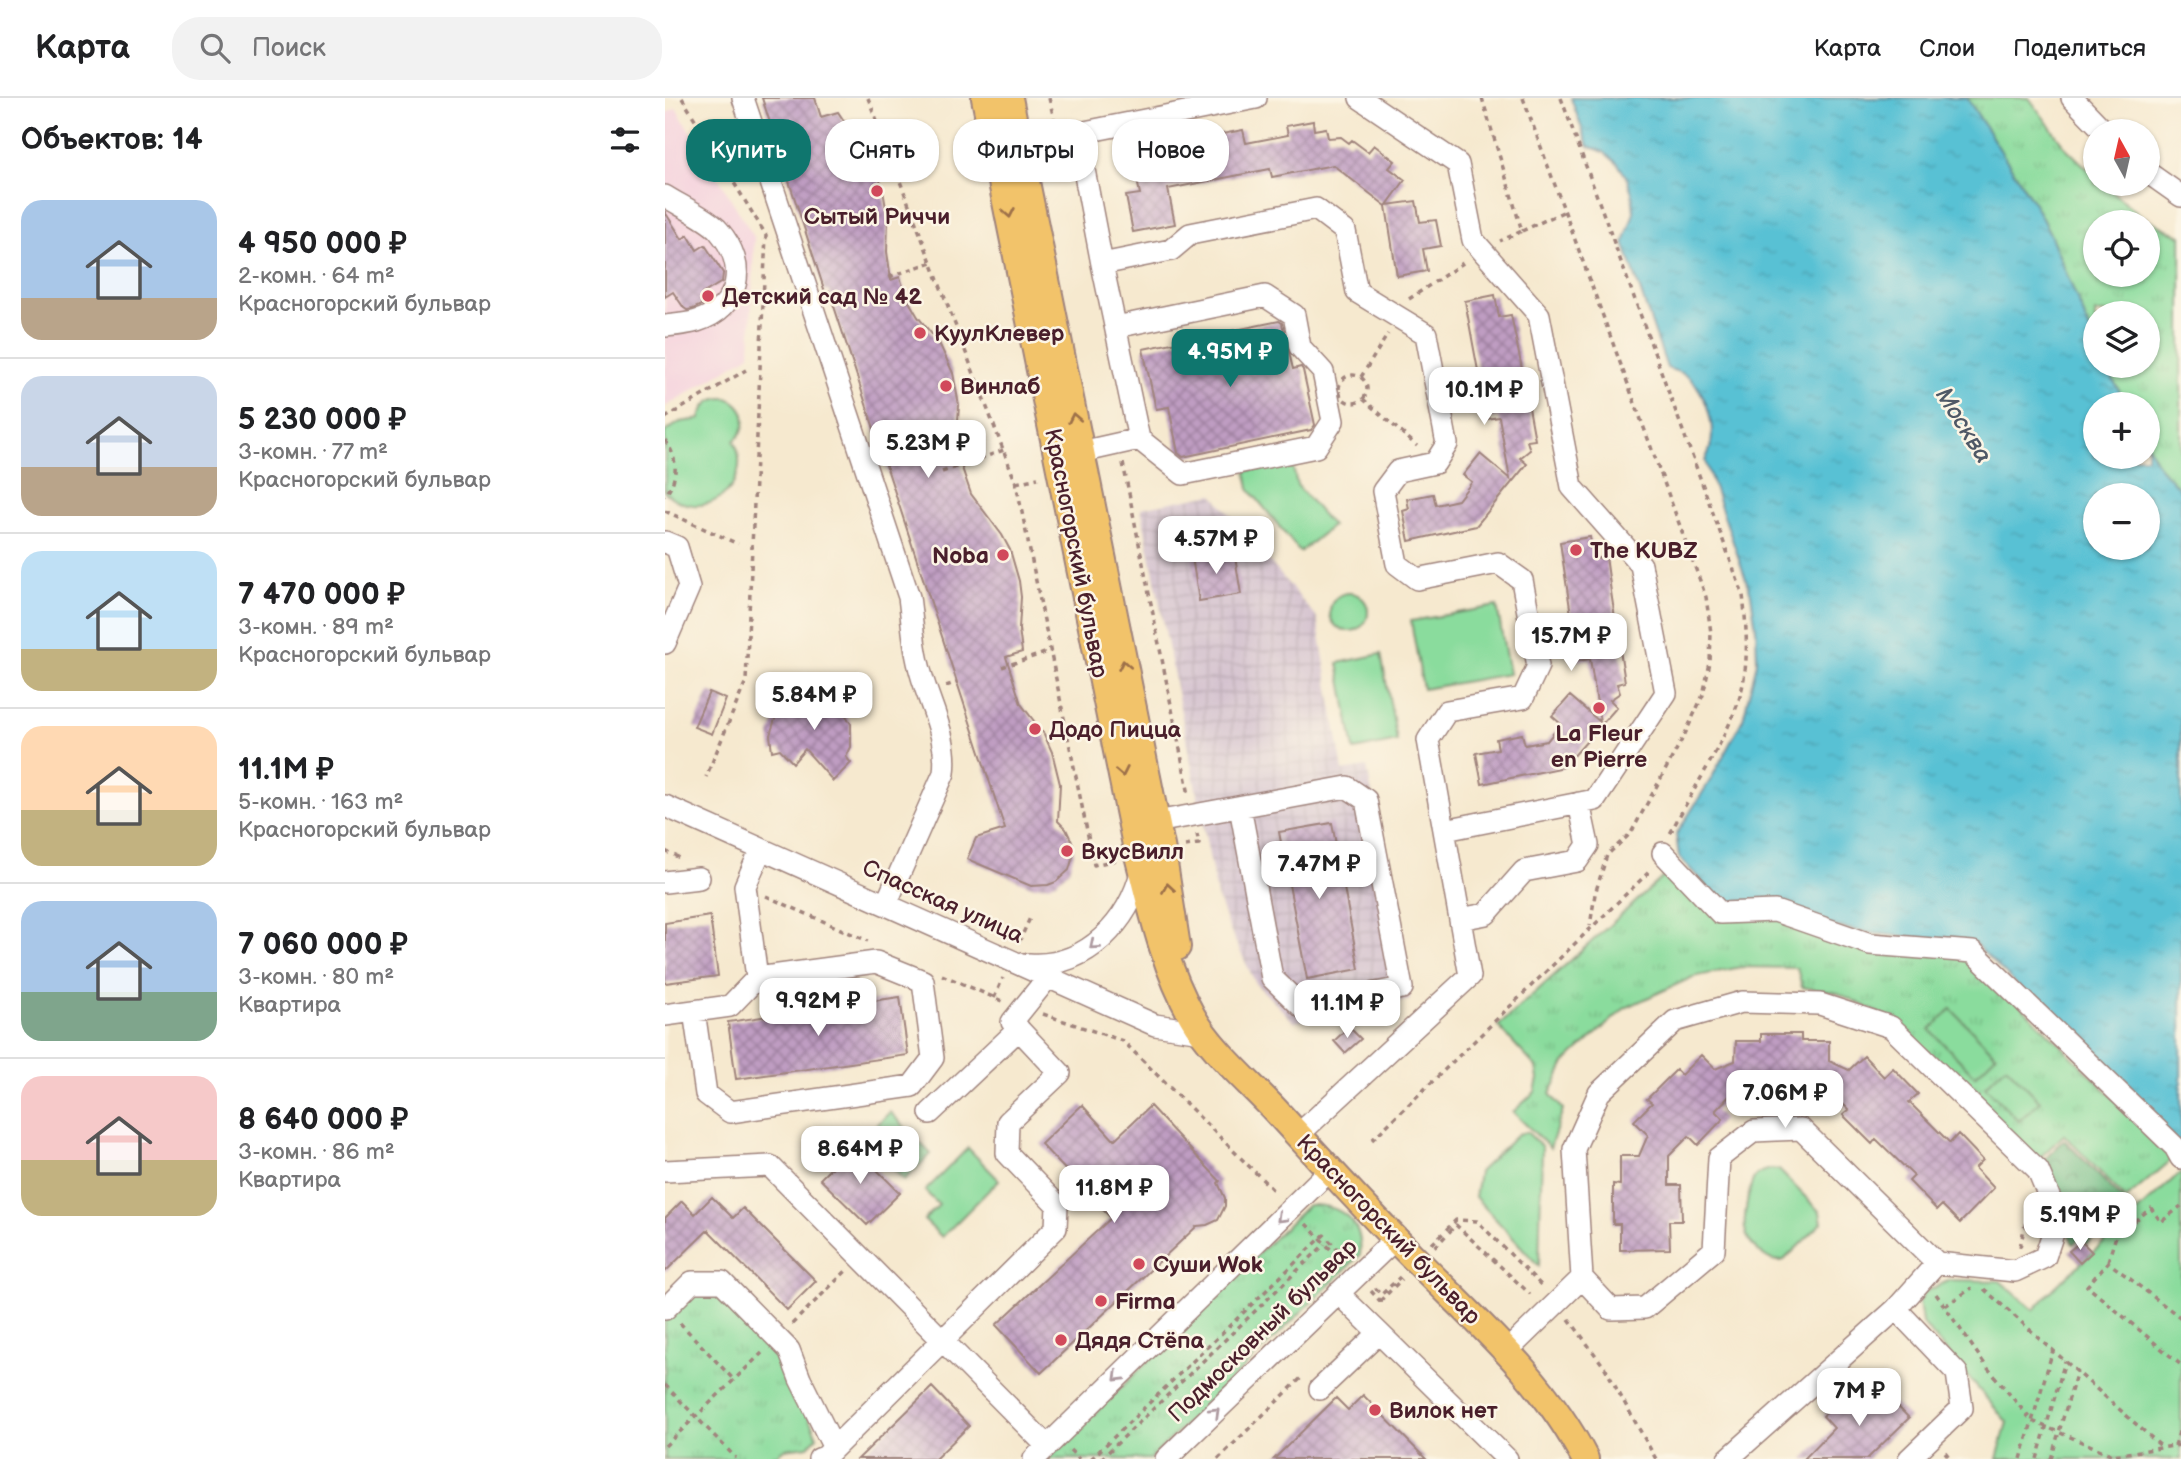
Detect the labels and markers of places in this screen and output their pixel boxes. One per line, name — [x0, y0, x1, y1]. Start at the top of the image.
marker: Сытый Риччи — [869, 183, 885, 199]
place label: Сытый Риччи — [804, 203, 950, 231]
place label: Детский сад № 42 — [722, 283, 922, 311]
marker: Детский сад № 42 — [700, 288, 716, 304]
place label: КуулКлевер — [934, 320, 1065, 348]
marker: КуулКлевер — [912, 325, 928, 341]
pin: 4.95M ₽ — [1165, 330, 1295, 389]
pin: 10.1M ₽ — [1419, 368, 1549, 427]
place label: Винлаб — [960, 373, 1041, 401]
marker: Винлаб — [938, 378, 954, 394]
pin: 5.23M ₽ — [863, 420, 993, 480]
pin: 4.57M ₽ — [1151, 517, 1281, 576]
place label: The KUBZ — [1590, 537, 1697, 565]
place label: Noba — [932, 542, 989, 570]
marker: The KUBZ — [1568, 542, 1584, 558]
marker: Noba — [995, 547, 1011, 563]
pin: 15.7M ₽ — [1506, 614, 1636, 673]
pin: 5.84M ₽ — [749, 672, 879, 732]
marker: La Fleur en Pierre — [1591, 700, 1607, 716]
place label: Додо Пицца — [1049, 716, 1182, 744]
place label: La Fleur en Pierre — [1551, 720, 1647, 774]
marker: Додо Пицца — [1027, 721, 1043, 737]
place label: ВкусВилл — [1081, 838, 1184, 866]
pin: 7.47M ₽ — [1254, 842, 1384, 901]
marker: ВкусВилл — [1059, 843, 1075, 859]
pin: 9.92M ₽ — [753, 978, 883, 1038]
pin: 11.1M ₽ — [1282, 981, 1412, 1040]
pin: 7.06M ₽ — [1720, 1070, 1850, 1130]
pin: 8.64M ₽ — [795, 1126, 925, 1186]
pin: 11.8M ₽ — [1049, 1166, 1179, 1225]
pin: 5.19M ₽ — [2015, 1192, 2145, 1252]
place label: Суши Wok — [1153, 1251, 1263, 1279]
marker: Суши Wok — [1131, 1256, 1147, 1272]
place label: Firma — [1115, 1288, 1176, 1316]
marker: Firma — [1093, 1293, 1109, 1309]
place label: Дядя Стёпа — [1075, 1327, 1205, 1355]
marker: Дядя Стёпа — [1053, 1332, 1069, 1348]
pin: 7M ₽ — [1818, 1368, 1900, 1428]
place label: Вилок нет — [1389, 1397, 1498, 1425]
marker: Вилок нет — [1367, 1402, 1383, 1418]

